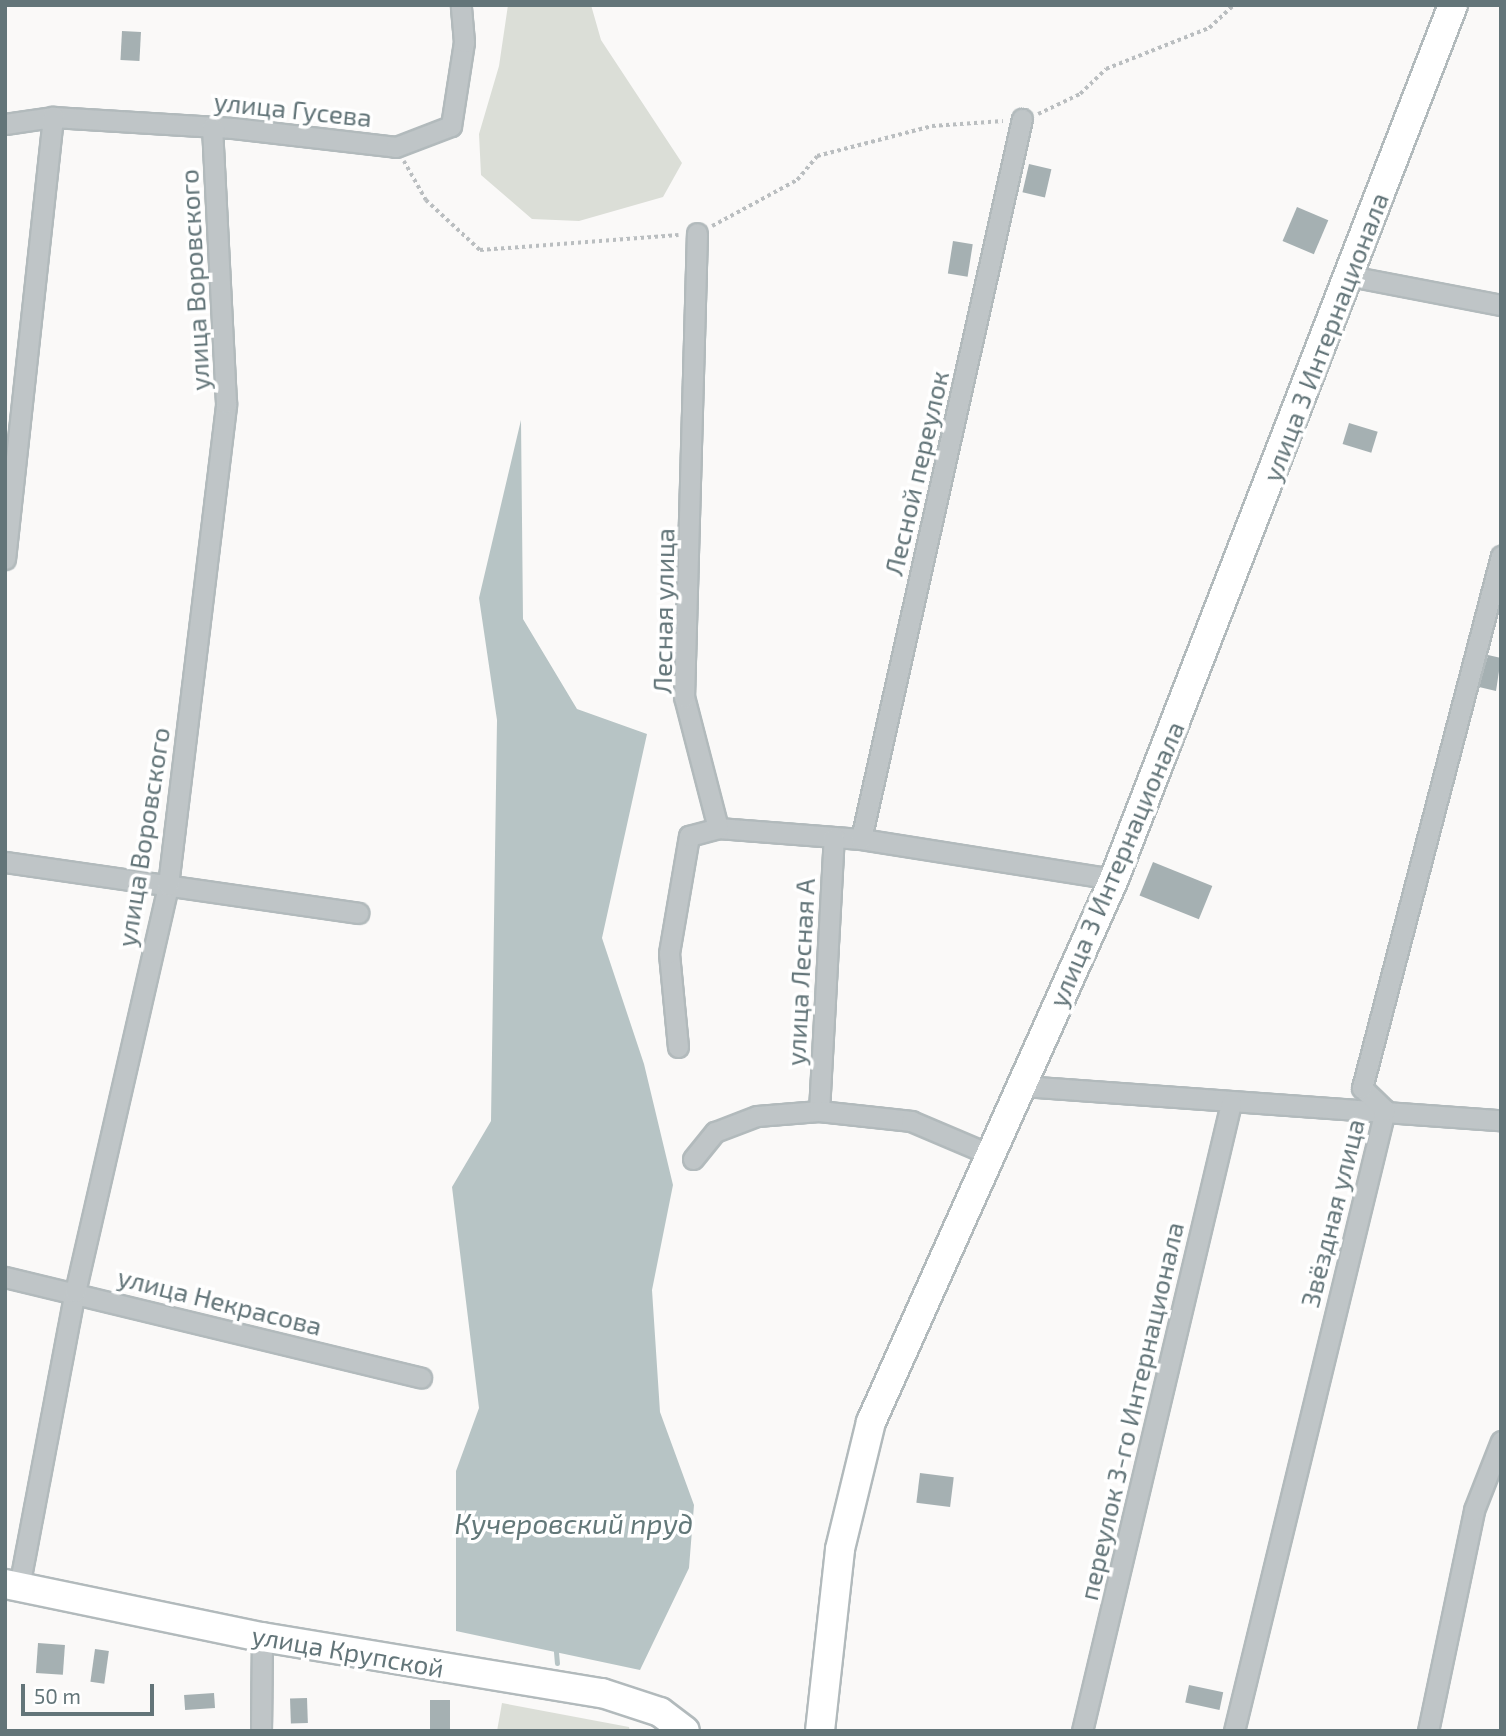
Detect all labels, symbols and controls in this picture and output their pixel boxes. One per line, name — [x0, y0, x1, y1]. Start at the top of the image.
street label: улица Гусева — [212, 85, 374, 133]
street label: улица Воровского — [173, 168, 215, 392]
street label: улица 3 Интернационала — [1255, 188, 1395, 486]
street label: Лесной переулок — [877, 368, 955, 578]
street label: Лесная улица — [646, 528, 680, 694]
street label: улица 3 Интернационала — [1042, 717, 1190, 1011]
street label: улица Воровского — [110, 725, 176, 949]
street label: улица Лесная А — [780, 877, 820, 1067]
street label: Звёздная улица — [1294, 1116, 1370, 1310]
street label: переулок 3-го Интернационала — [1072, 1219, 1190, 1603]
street label: улица Некрасова — [115, 1261, 325, 1341]
water label: Кучеровский пруд — [455, 1506, 693, 1540]
street label: улица Крупской — [249, 1619, 447, 1683]
scale bar — [24, 1670, 158, 1714]
text: 50 m — [34, 1683, 81, 1708]

